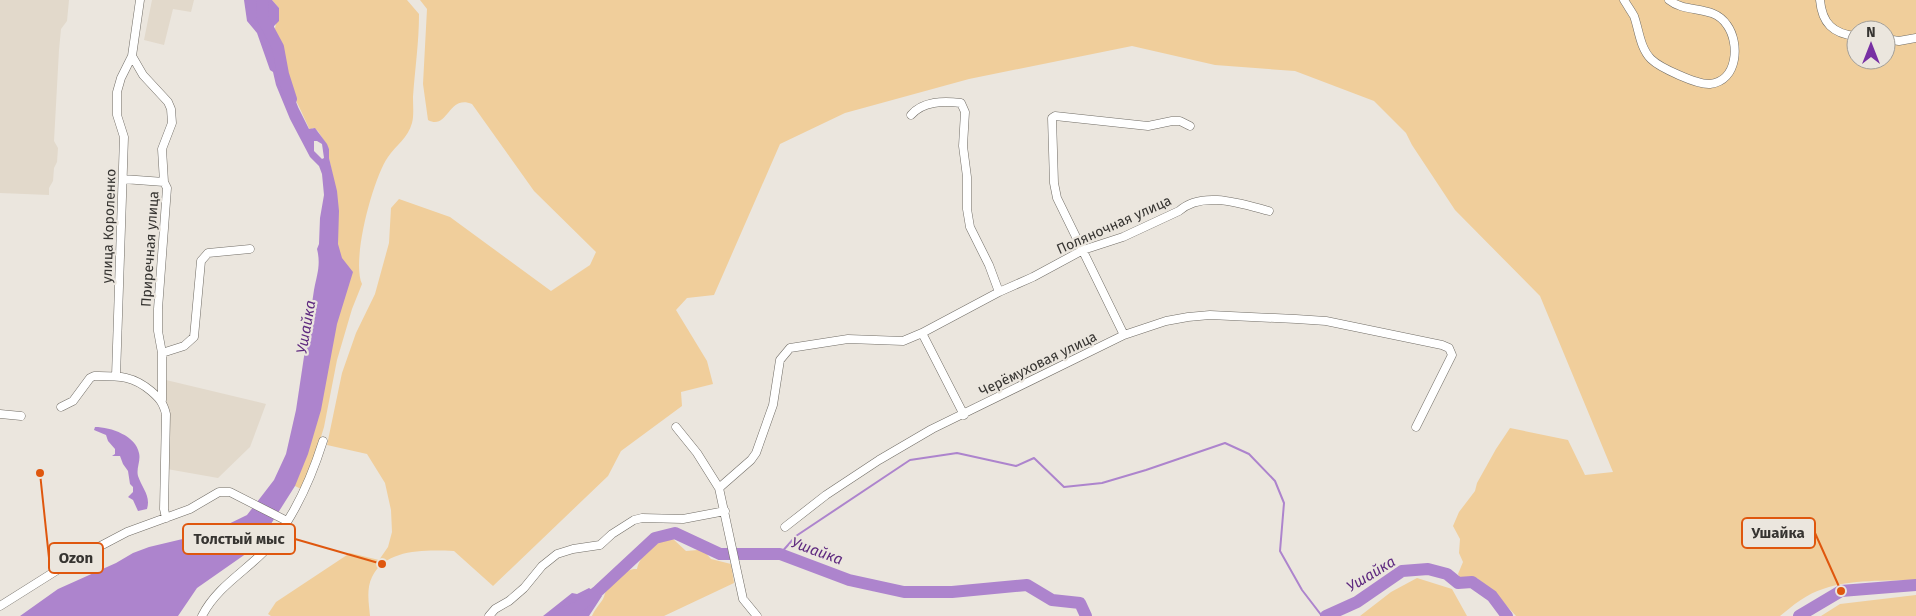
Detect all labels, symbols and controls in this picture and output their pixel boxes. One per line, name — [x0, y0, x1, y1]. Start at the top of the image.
north arrow — [1846, 20, 1896, 70]
text: N — [1866, 24, 1876, 41]
street label: улица Короленко — [99, 168, 119, 284]
street label: Приречная улица — [137, 190, 163, 308]
street label: Поляночная улица — [1054, 192, 1174, 258]
water label: Ушайка — [292, 299, 320, 355]
street label: Черёмуховая улица — [976, 328, 1100, 400]
callout: Ушайка — [1742, 518, 1815, 548]
callout: Толстый мыс — [183, 524, 295, 554]
text: Ушайка — [1750, 524, 1805, 542]
text: Толстый мыс — [193, 530, 285, 548]
water label: Ушайка — [789, 533, 845, 569]
callout: Ozon — [49, 543, 103, 573]
text: Ozon — [59, 549, 93, 567]
water label: Ушайка — [1343, 552, 1399, 596]

